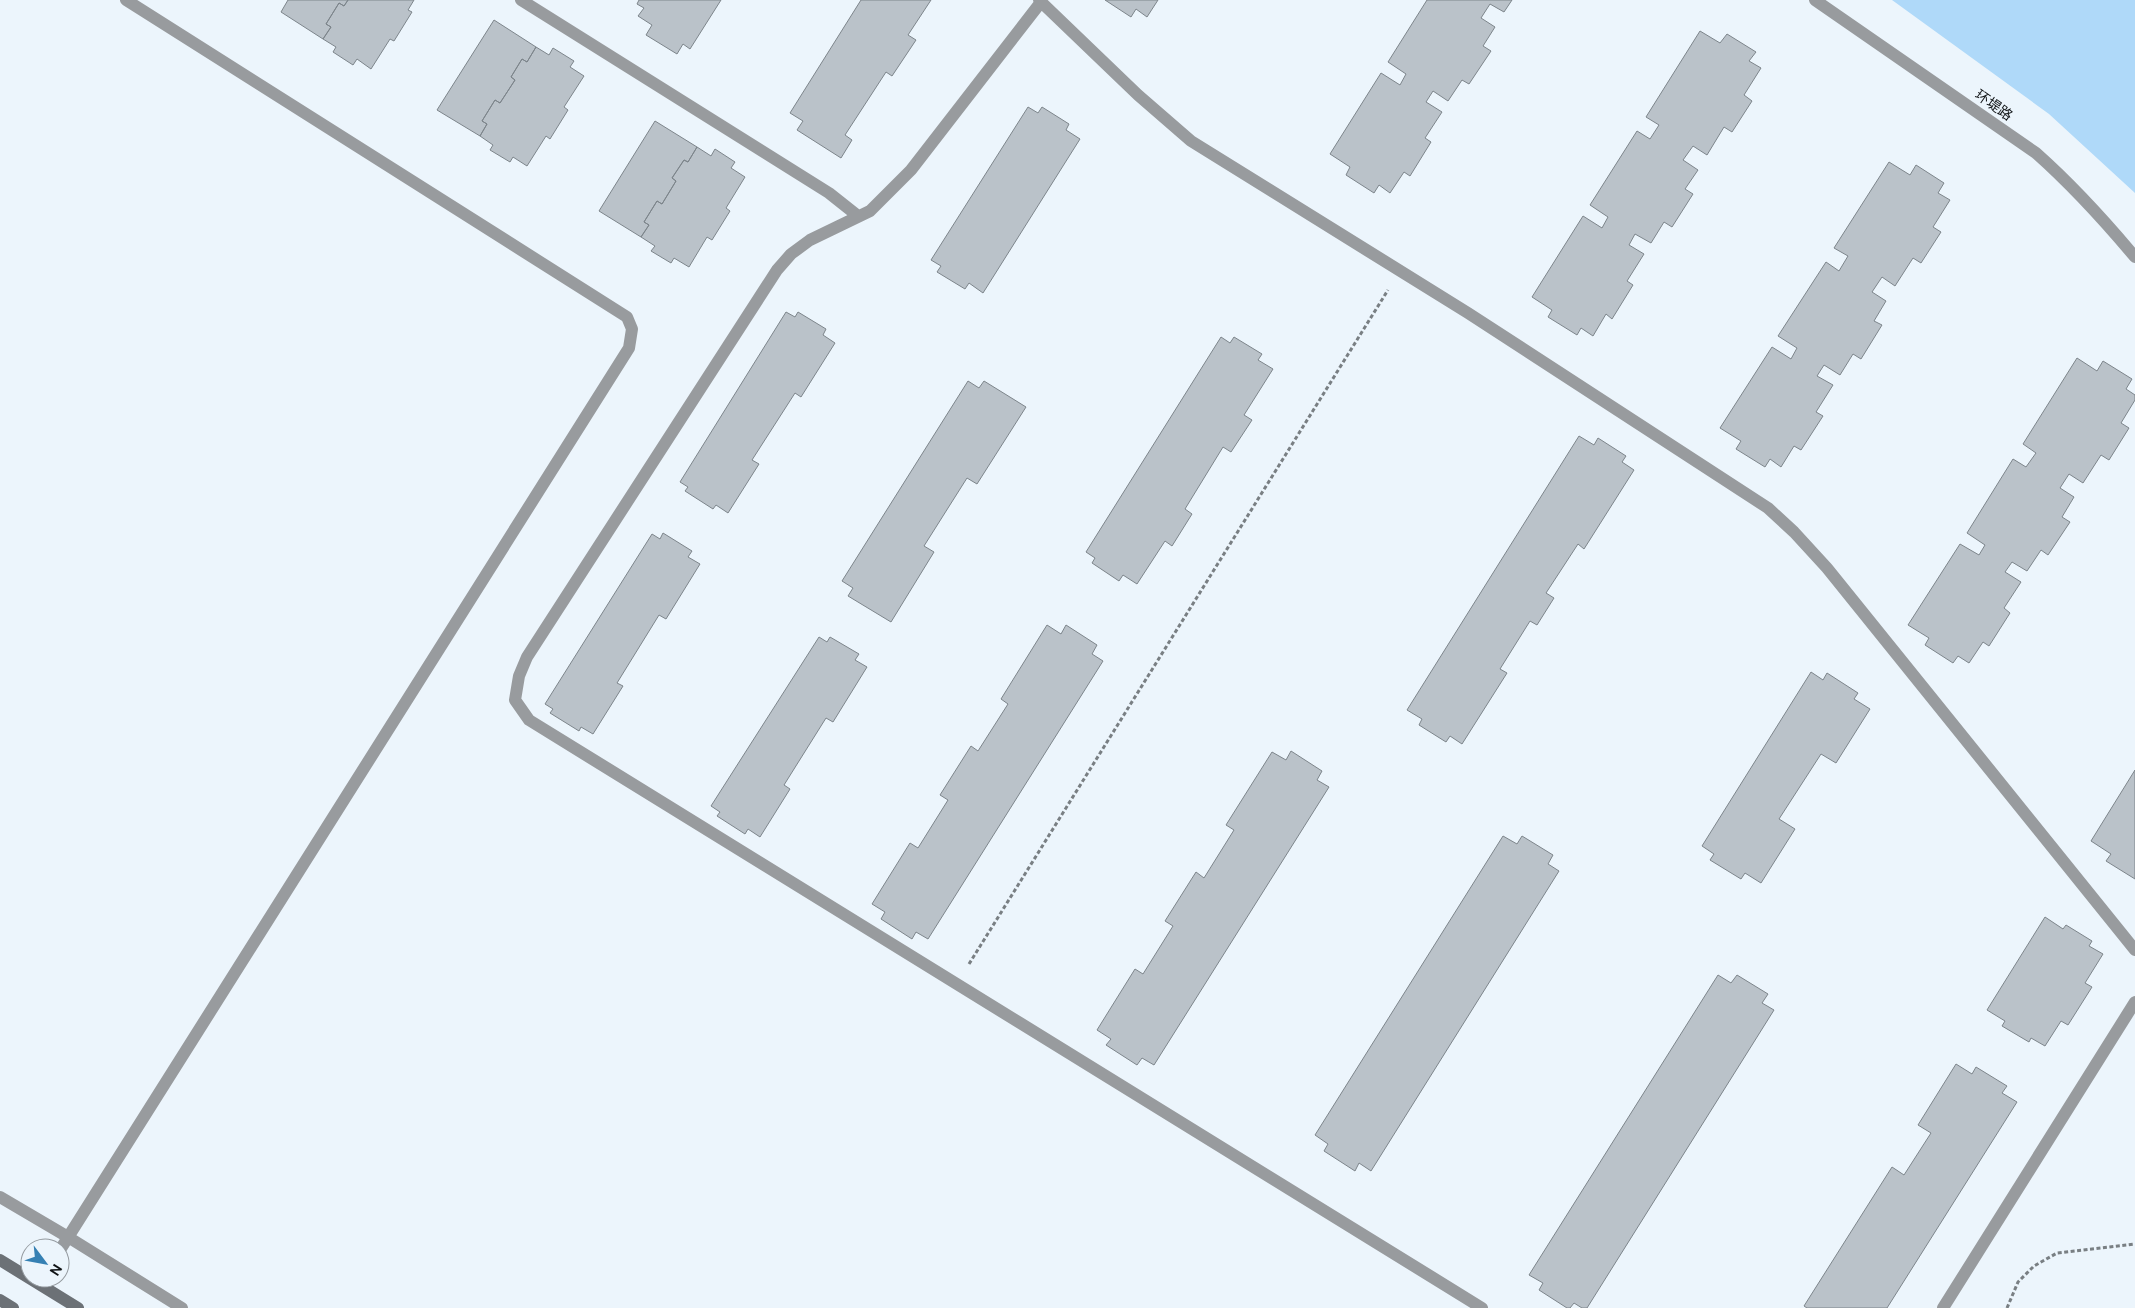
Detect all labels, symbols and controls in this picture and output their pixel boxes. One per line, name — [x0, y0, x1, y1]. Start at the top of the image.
street label: 环堤路 — [1972, 86, 2016, 124]
north arrow — [20, 1238, 70, 1288]
text: N — [46, 1261, 66, 1279]

